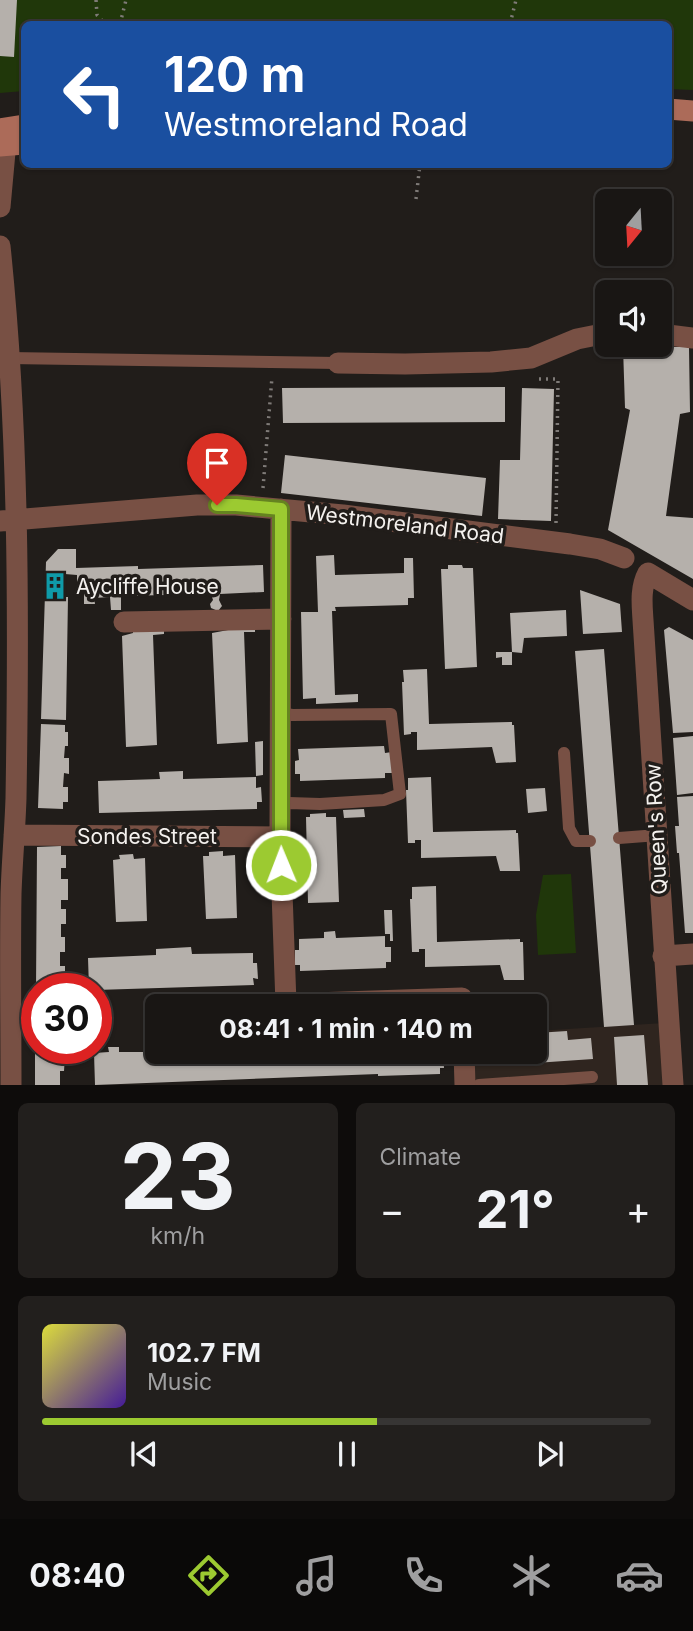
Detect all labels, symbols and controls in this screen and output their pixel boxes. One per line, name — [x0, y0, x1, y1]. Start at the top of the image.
text: 120 m — [164, 45, 305, 104]
icon: left — [49, 49, 140, 140]
text: Westmoreland Road — [164, 105, 468, 144]
north arrow — [595, 189, 672, 266]
map controls — [595, 189, 672, 357]
button: sound — [595, 280, 672, 357]
pin — [187, 433, 247, 505]
icon: arrive — [198, 444, 236, 482]
street label: Westmoreland Road — [305, 499, 505, 549]
building icon: Aycliffe House — [40, 571, 70, 601]
place label: Aycliffe House — [76, 574, 219, 599]
street label: Queen's Row — [640, 763, 672, 895]
street label: Sondes Street — [77, 824, 217, 849]
position arrow — [244, 828, 318, 902]
speed limit sign: 30 — [21, 973, 112, 1064]
text: 08:41 · 1 min · 140 m — [219, 1013, 473, 1044]
text: 23 — [120, 1121, 236, 1231]
text: Climate — [380, 1143, 461, 1171]
text: 21° — [476, 1178, 555, 1241]
text: − — [380, 1187, 405, 1233]
text: + — [626, 1187, 651, 1233]
text: km/h — [150, 1222, 205, 1250]
text: 102.7 FM — [147, 1337, 261, 1368]
text: Music — [147, 1368, 212, 1396]
icon: previous — [125, 1435, 163, 1473]
icon: pause — [328, 1435, 366, 1473]
icon: next — [531, 1435, 569, 1473]
icon: directions — [184, 1551, 233, 1600]
icon: music — [292, 1551, 341, 1600]
icon: phone — [399, 1551, 448, 1600]
icon: climate — [507, 1551, 556, 1600]
icon: car — [615, 1551, 664, 1600]
text: 08:40 — [29, 1556, 126, 1595]

